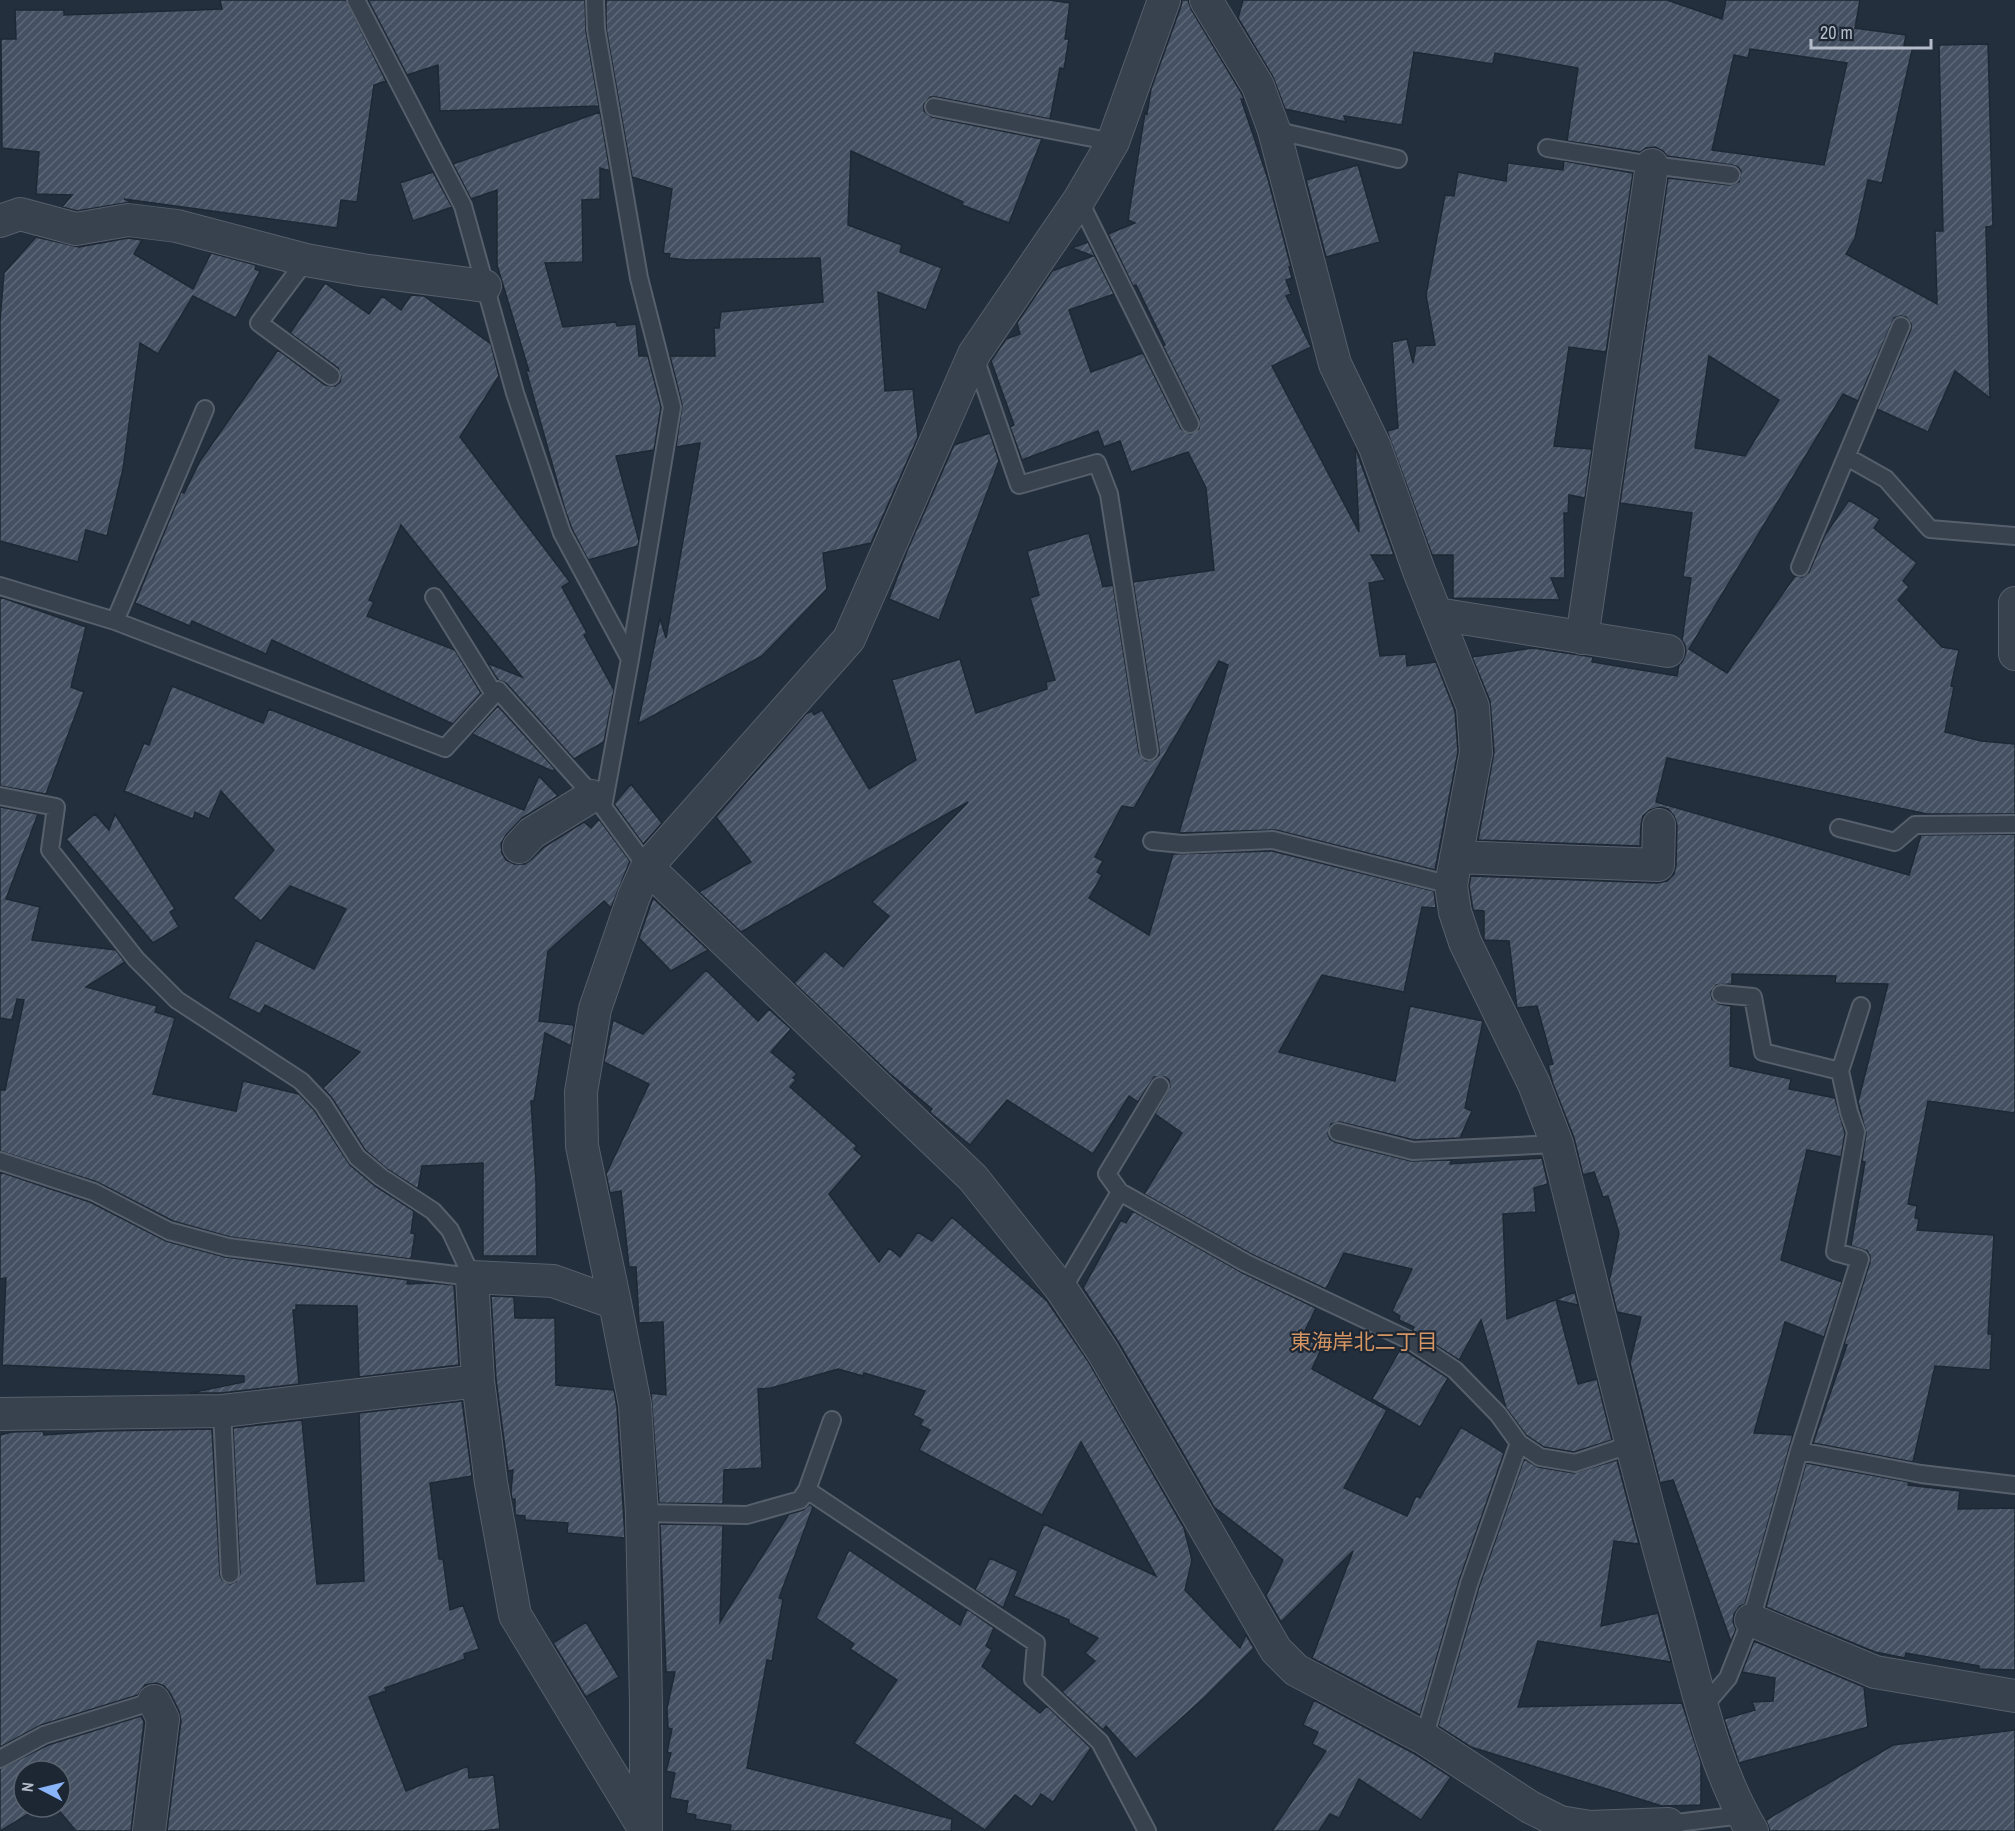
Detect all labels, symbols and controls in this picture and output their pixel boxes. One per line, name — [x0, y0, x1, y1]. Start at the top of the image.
scale bar — [1811, 12, 1931, 50]
text: 20 m — [1820, 20, 1853, 45]
district label: 東海岸北二丁目 — [1291, 1327, 1438, 1356]
north arrow — [12, 1759, 72, 1819]
text: N — [16, 1781, 39, 1793]

